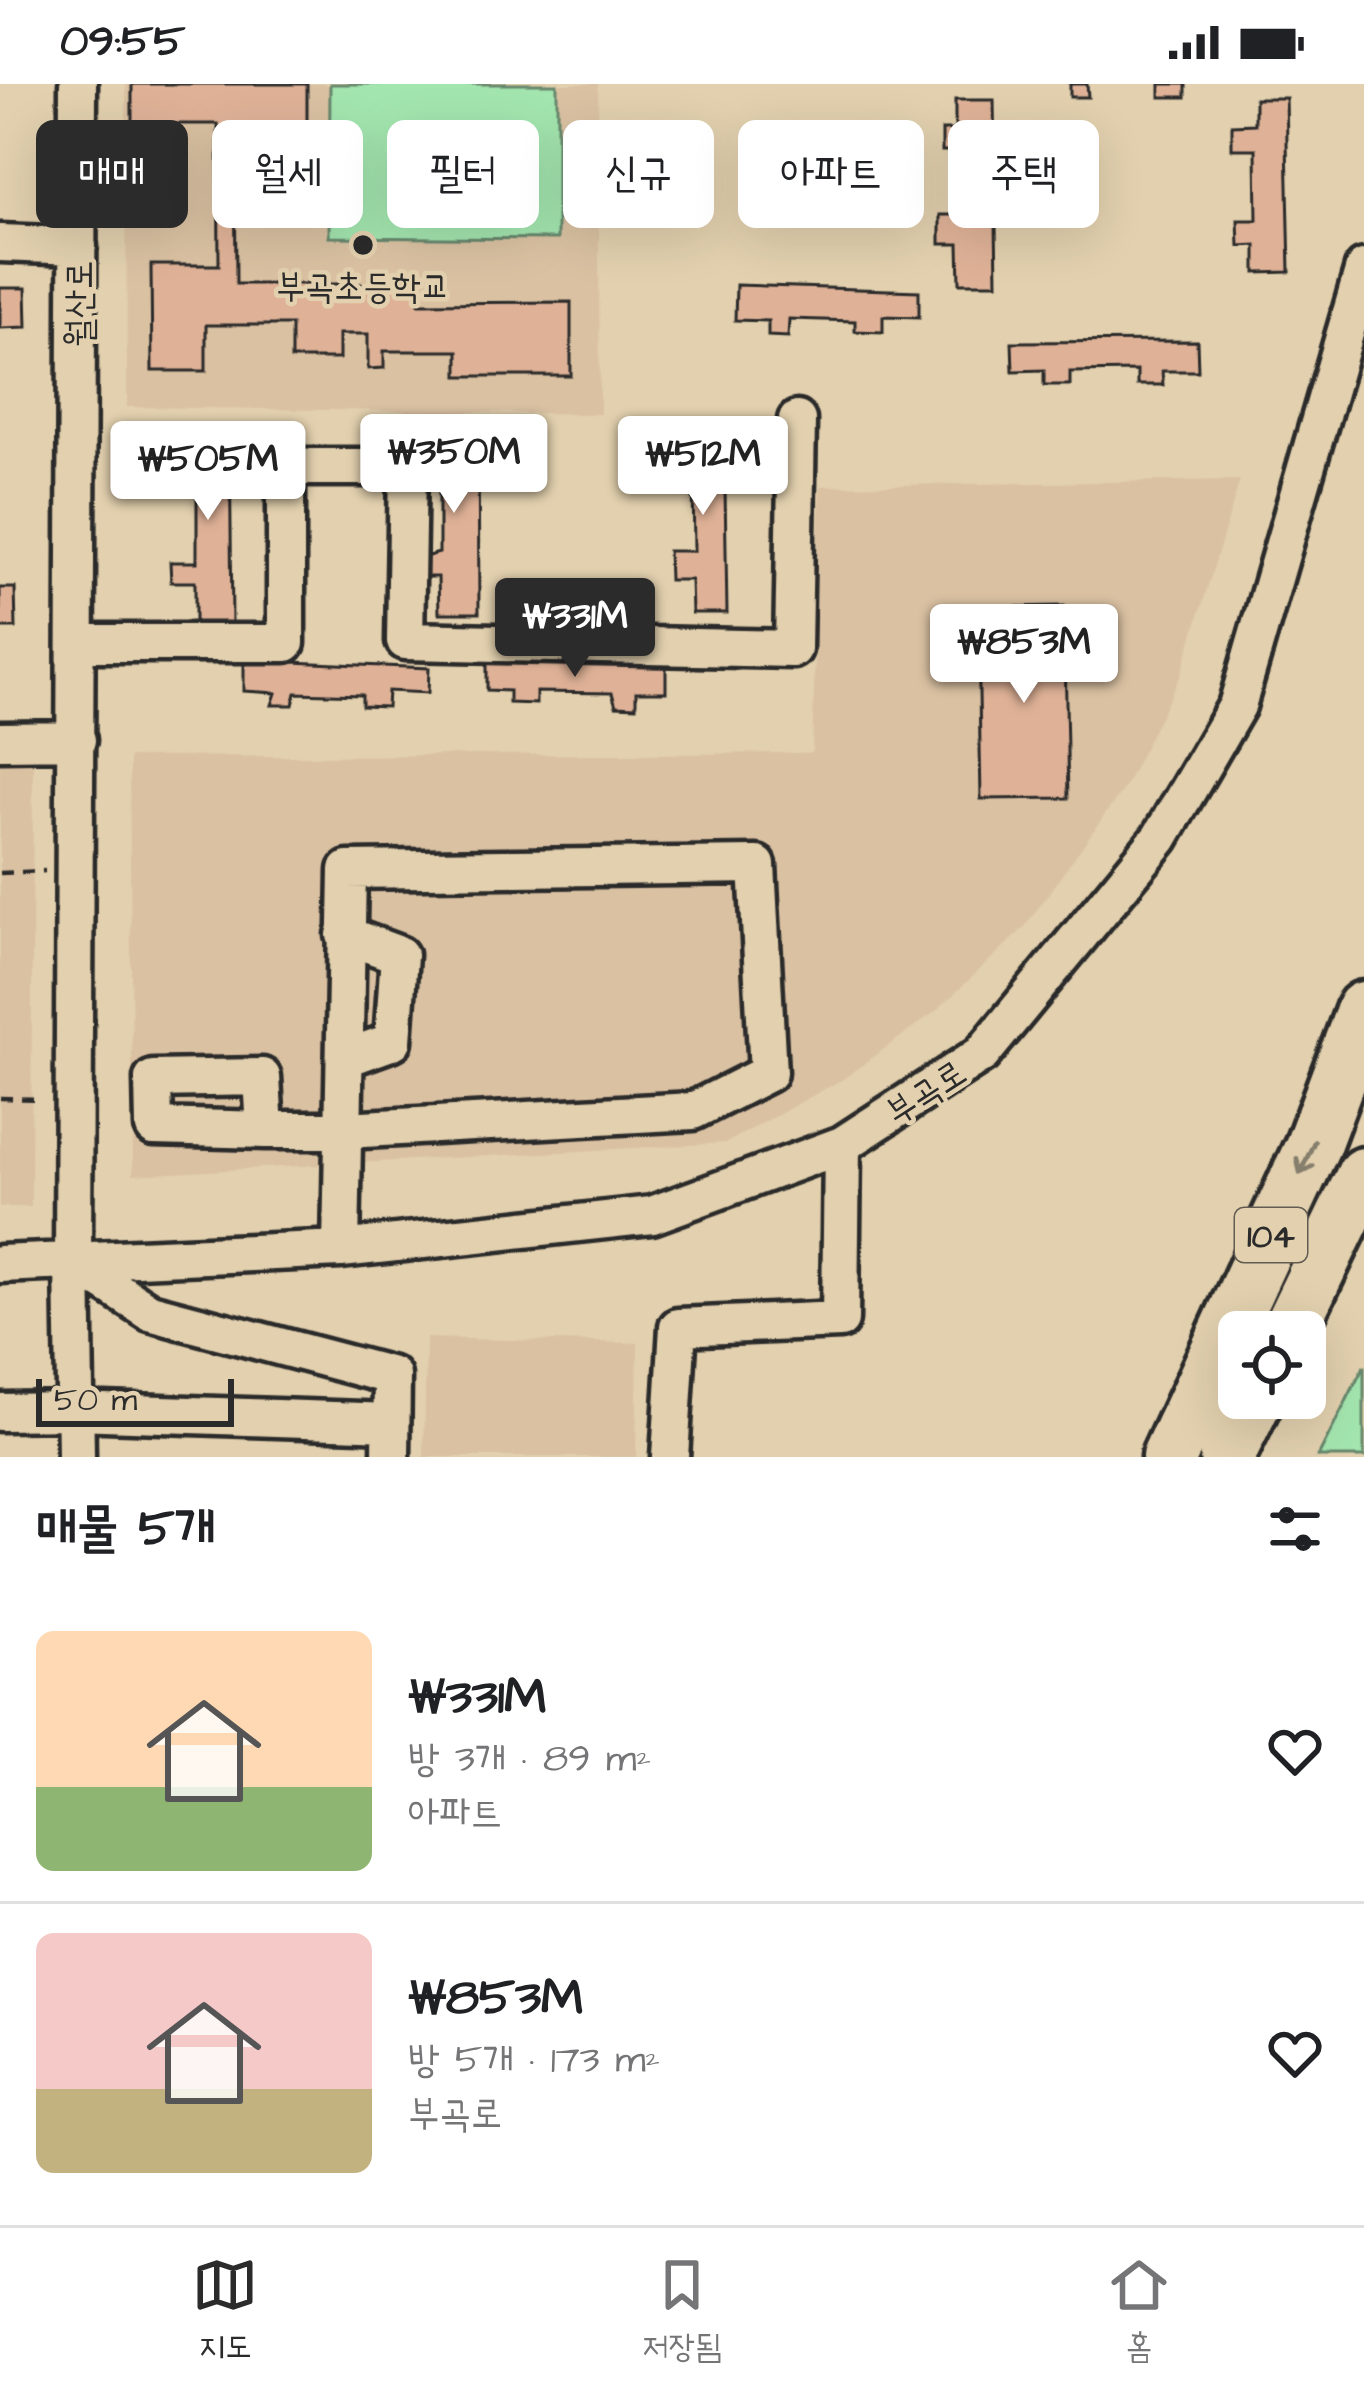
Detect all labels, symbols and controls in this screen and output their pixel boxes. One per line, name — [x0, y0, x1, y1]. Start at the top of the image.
text: 09:55 — [60, 11, 185, 73]
chip: 매매 — [36, 120, 188, 228]
chip: 월세 — [212, 120, 363, 228]
chip: 필터 — [387, 120, 539, 228]
chip: 신규 — [563, 120, 714, 228]
chip: 아파트 — [738, 120, 924, 228]
chip: 주택 — [948, 120, 1099, 228]
marker: 부곡초등학교 — [350, 232, 376, 258]
street label: 월산로 — [55, 261, 106, 347]
place label: 부곡초등학교 — [276, 262, 450, 313]
pin: ₩350M — [370, 414, 538, 516]
pin: ₩512M — [619, 416, 787, 518]
pin: ₩505M — [124, 421, 292, 523]
text: ₩350M — [387, 426, 521, 480]
text: ₩512M — [645, 428, 761, 482]
text: ₩505M — [137, 433, 279, 487]
pin: ₩331M — [491, 578, 659, 680]
text: ₩331M — [522, 590, 628, 644]
pin: ₩853M — [940, 604, 1108, 706]
text: ₩853M — [957, 616, 1091, 670]
street label: 부곡로 — [876, 1048, 977, 1138]
one-way arrow — [1294, 1139, 1316, 1175]
road number: 104 — [1235, 1208, 1307, 1262]
map controls — [1218, 1311, 1326, 1419]
button: locate — [1218, 1311, 1326, 1419]
scale bar — [36, 1373, 234, 1426]
text: 50 m — [54, 1377, 137, 1423]
text: 매물 5개 — [36, 1494, 216, 1565]
icon: filters — [1262, 1496, 1328, 1562]
text: ₩331M — [408, 1662, 547, 1733]
icon: home — [132, 1679, 276, 1823]
icon: heart — [1262, 1718, 1328, 1784]
text: 방 3개 · 89 m² — [408, 1733, 651, 1787]
text: 아파트 — [408, 1787, 502, 1841]
text: ₩853M — [408, 1963, 583, 2034]
icon: home — [132, 1981, 276, 2125]
icon: heart — [1262, 2020, 1328, 2086]
text: 방 5개 · 173 m² — [408, 2034, 660, 2088]
text: 부곡로 — [408, 2088, 502, 2142]
tab: 지도 — [192, 2252, 258, 2370]
tab: 저장됨 — [642, 2252, 722, 2370]
tab: 홈 — [1106, 2252, 1172, 2370]

